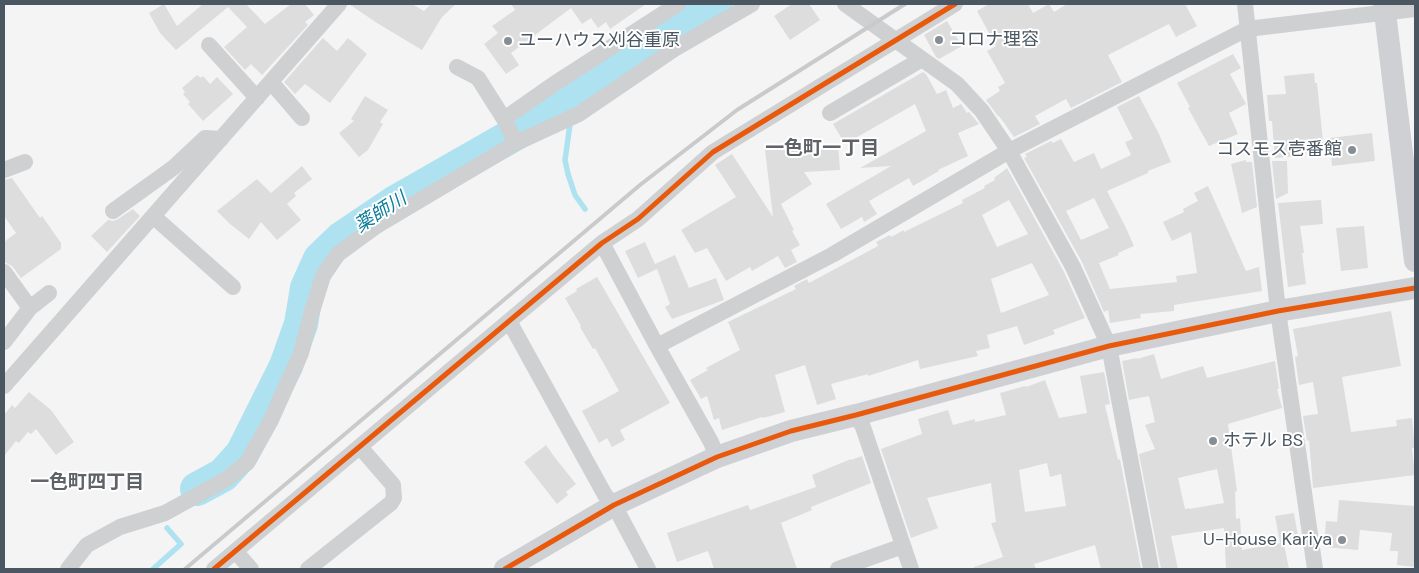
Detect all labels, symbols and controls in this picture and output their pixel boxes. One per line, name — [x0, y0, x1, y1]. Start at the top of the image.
place label: コロナ理容 — [949, 29, 1039, 51]
place label: ユーハウス刈谷重原 — [518, 30, 680, 52]
marker: コロナ理容 — [933, 34, 945, 46]
marker: ユーハウス刈谷重原 — [502, 35, 514, 47]
district label: 一色町一丁目 — [765, 138, 879, 160]
place label: コスモス壱番館 — [1216, 139, 1342, 161]
marker: コスモス壱番館 — [1346, 144, 1358, 156]
water label: 薬師川 — [351, 188, 411, 238]
place label: ホテル BS — [1223, 430, 1303, 452]
marker: ホテル BS — [1207, 435, 1219, 447]
district label: 一色町四丁目 — [30, 472, 144, 494]
place label: U-House Kariya — [1203, 529, 1332, 551]
marker: U-House Kariya — [1336, 534, 1348, 546]

